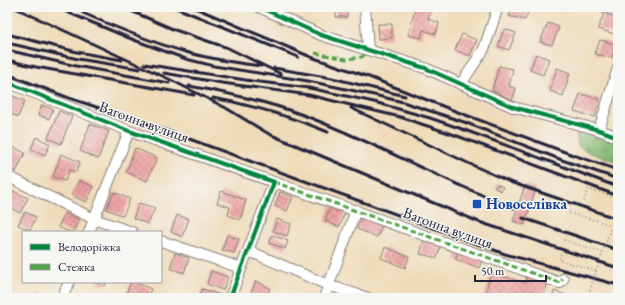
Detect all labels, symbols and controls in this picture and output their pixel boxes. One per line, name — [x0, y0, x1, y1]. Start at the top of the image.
street label: Вагонна вулиця — [97, 97, 192, 147]
place label: Новоселівка — [486, 194, 567, 213]
marker: Новоселівка — [471, 198, 483, 210]
street label: Вагонна вулиця — [401, 203, 496, 253]
legend — [22, 231, 162, 283]
text: Велодоріжка — [58, 239, 121, 255]
scale bar — [475, 257, 546, 283]
text: Стежка — [58, 259, 95, 275]
text: 50 m — [481, 263, 505, 279]

